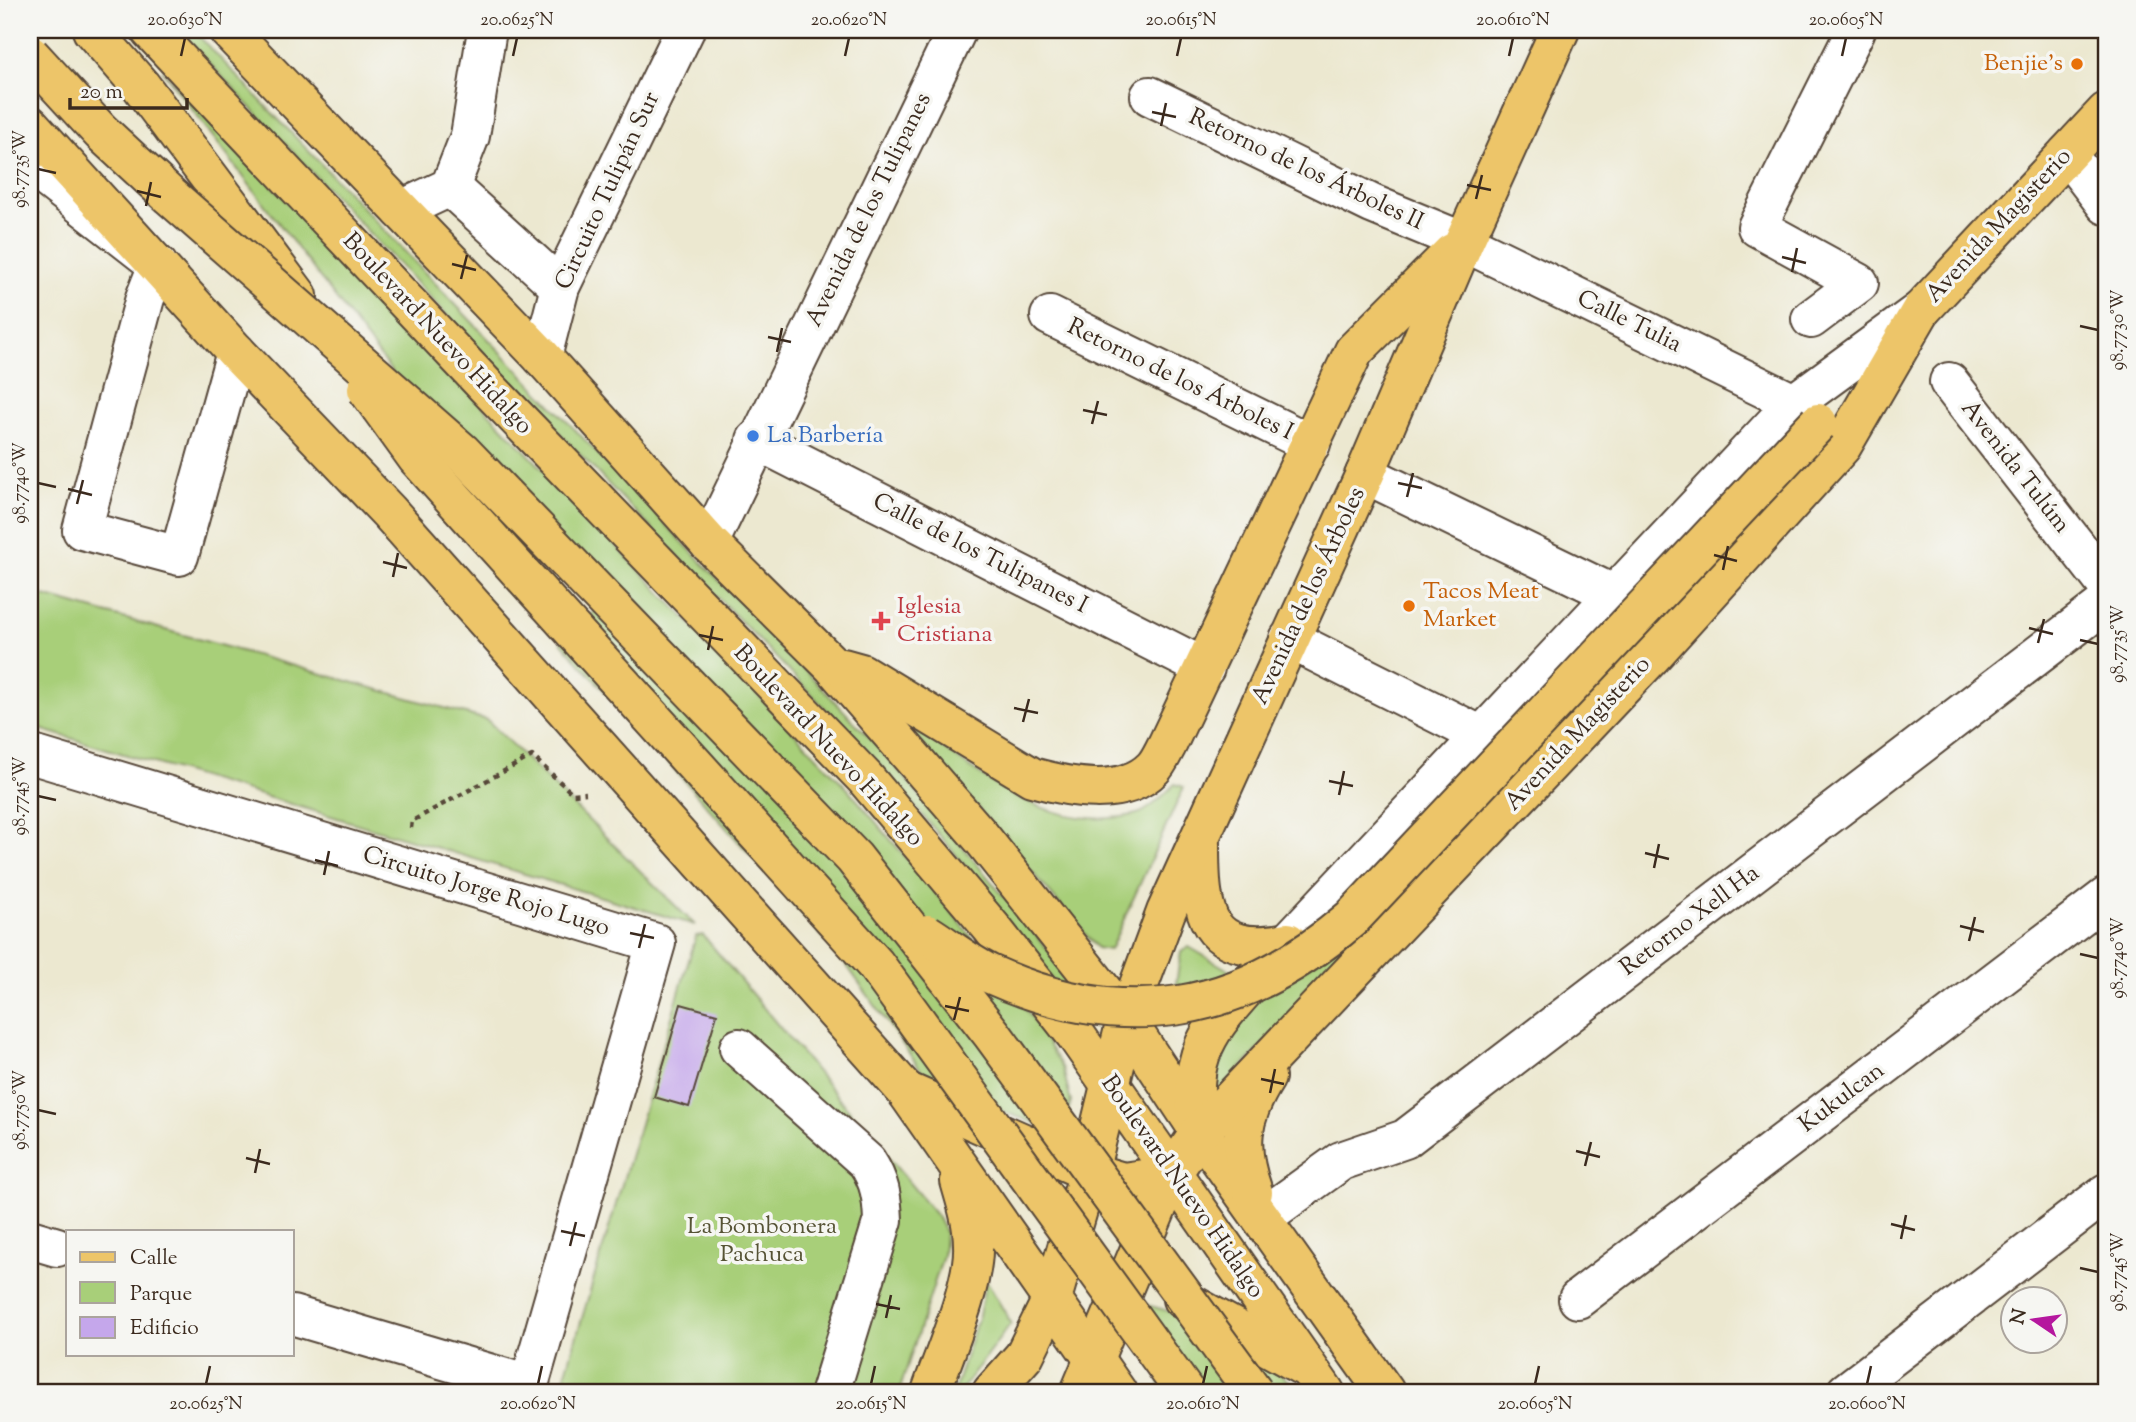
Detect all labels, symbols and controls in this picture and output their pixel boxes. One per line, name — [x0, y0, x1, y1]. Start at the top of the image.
text: 20.0630°N — [147, 8, 223, 34]
text: 20.0625°N — [480, 8, 554, 34]
text: 20.0620°N — [811, 8, 887, 34]
text: 20.0615°N — [1145, 8, 1217, 34]
text: 20.0610°N — [1476, 8, 1550, 34]
text: 20.0605°N — [1809, 8, 1883, 34]
place label: Benjie's — [1984, 47, 2063, 81]
marker: Benjie's — [2069, 56, 2085, 72]
scale bar — [70, 66, 187, 110]
text: 20 m — [80, 78, 123, 108]
street label: Circuito Tulipán Sur — [547, 86, 669, 296]
street label: Avenida de los Tulipanes — [797, 87, 941, 333]
street label: Retorno de los Árboles II — [1183, 101, 1429, 239]
text: 98.7735°W — [8, 130, 34, 208]
street label: Avenida Magisterio — [1918, 141, 2080, 311]
street label: Boulevard Nuevo Hidalgo — [334, 225, 540, 443]
street label: Calle Tulia — [1571, 282, 1687, 362]
text: 98.7730°W — [2106, 289, 2132, 371]
street label: Retorno de los Árboles I — [1061, 310, 1299, 450]
street label: Avenida Tulúm — [1952, 393, 2078, 541]
place label: La Barbería — [767, 419, 883, 453]
marker: La Barbería — [745, 428, 761, 444]
text: 98.7740°W — [8, 442, 34, 524]
street label: Avenida de los Árboles — [1244, 482, 1374, 710]
street label: Calle de los Tulipanes I — [867, 485, 1093, 623]
place label: Tacos Meat Market — [1423, 575, 1539, 637]
place label: Iglesia Cristiana — [897, 590, 993, 652]
marker: Tacos Meat Market — [1401, 598, 1417, 614]
text: 98.7735°W — [2106, 605, 2132, 683]
marker: Iglesia Cristiana — [871, 611, 891, 631]
street label: Boulevard Nuevo Hidalgo — [725, 637, 931, 855]
street label: Avenida Magisterio — [1497, 649, 1659, 819]
text: 98.7745°W — [8, 757, 34, 835]
street label: Circuito Jorge Rojo Lugo — [358, 838, 614, 946]
street label: Retorno Xell Ha — [1613, 857, 1767, 985]
text: 98.7740°W — [2106, 917, 2132, 999]
street label: Kukulcan — [1792, 1055, 1892, 1141]
street label: Boulevard Nuevo Hidalgo — [1092, 1068, 1272, 1306]
text: 98.7750°W — [8, 1070, 34, 1150]
park label: La Bombonera Pachuca — [687, 1210, 837, 1272]
legend — [66, 1230, 294, 1356]
text: 98.7745°W — [2106, 1233, 2132, 1311]
text: Calle — [130, 1244, 178, 1274]
text: Parque — [130, 1280, 192, 1310]
north arrow — [2000, 1286, 2070, 1356]
text: N — [2005, 1306, 2035, 1327]
text: Edificio — [130, 1314, 199, 1344]
text: 20.0625°N — [169, 1392, 243, 1418]
text: 20.0620°N — [500, 1392, 576, 1418]
text: 20.0615°N — [835, 1392, 907, 1418]
text: 20.0610°N — [1166, 1392, 1240, 1418]
text: 20.0605°N — [1498, 1392, 1572, 1418]
text: 20.0600°N — [1828, 1392, 1906, 1418]

